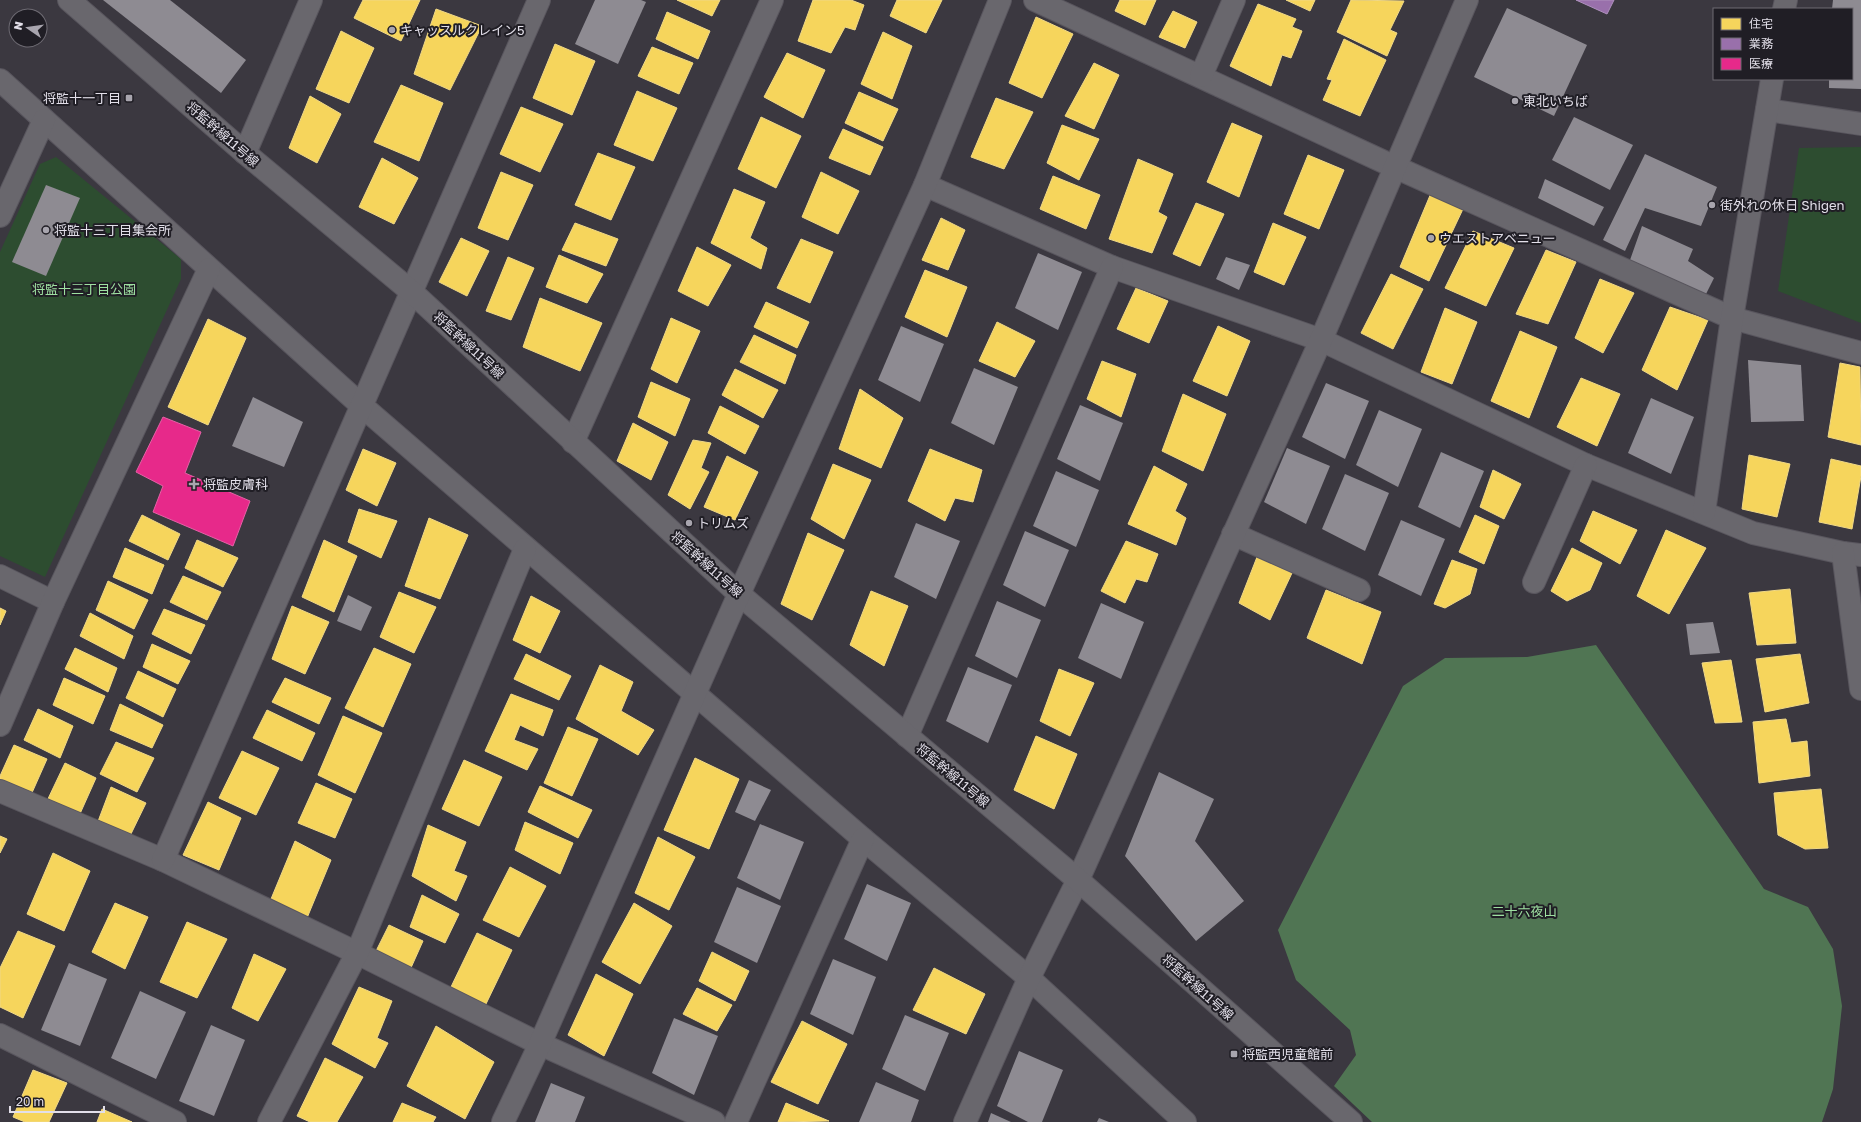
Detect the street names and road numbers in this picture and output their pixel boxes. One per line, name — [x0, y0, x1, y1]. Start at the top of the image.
street label: 将監幹線11号線 — [184, 98, 262, 170]
street label: 将監幹線11号線 — [430, 308, 508, 382]
street label: 将監幹線11号線 — [668, 528, 746, 600]
street label: 将監幹線11号線 — [913, 740, 993, 810]
street label: 将監幹線11号線 — [1159, 951, 1237, 1023]

